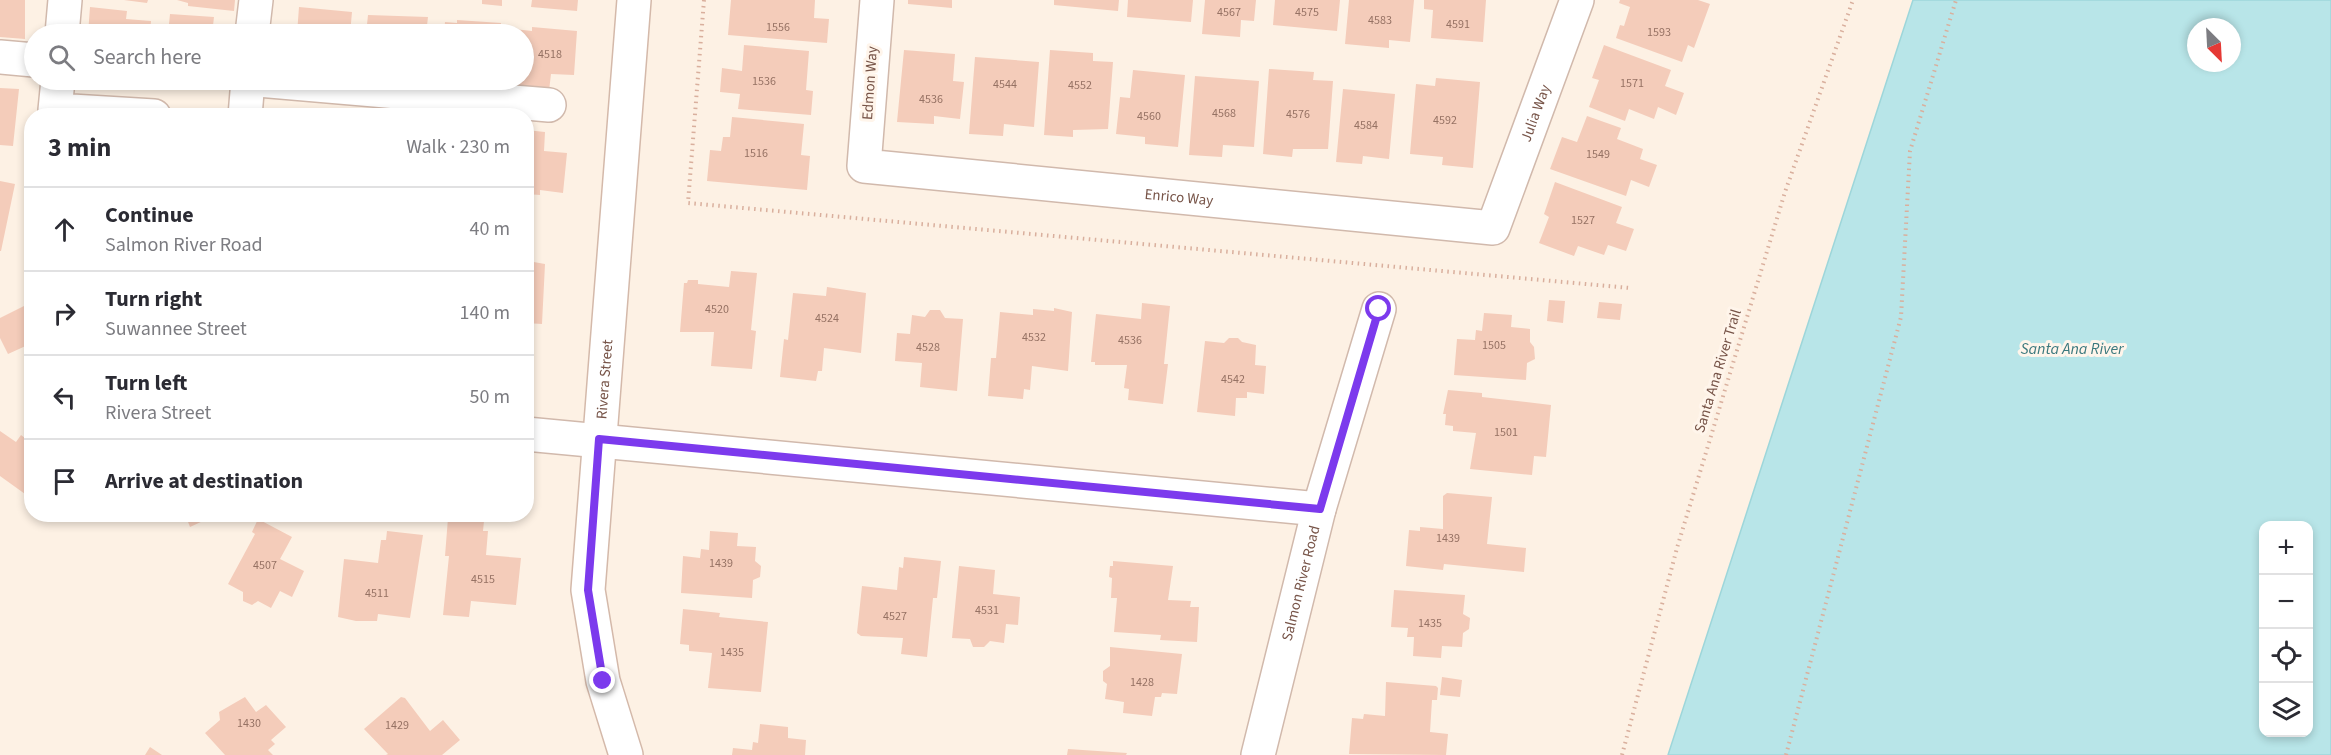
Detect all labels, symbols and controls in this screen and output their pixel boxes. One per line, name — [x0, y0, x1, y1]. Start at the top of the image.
house number: 4567 — [1217, 4, 1241, 21]
house number: 4575 — [1295, 4, 1319, 21]
house number: 4583 — [1368, 12, 1392, 29]
house number: 4591 — [1446, 16, 1470, 33]
north arrow — [2187, 18, 2241, 72]
house number: 1556 — [766, 19, 790, 36]
search box — [24, 24, 534, 90]
house number: 1593 — [1647, 24, 1671, 41]
icon: search — [45, 41, 78, 74]
text: Search here — [93, 41, 201, 73]
street label: Edmon Way — [857, 45, 883, 121]
house number: 4518 — [538, 46, 562, 63]
house number: 1536 — [752, 73, 776, 90]
house number: 1571 — [1620, 75, 1644, 92]
house number: 4544 — [993, 76, 1017, 93]
house number: 4552 — [1068, 77, 1092, 94]
street label: Julia Way — [1515, 82, 1555, 145]
house number: 4536 — [919, 91, 943, 108]
house number: 4568 — [1212, 105, 1236, 122]
house number: 4576 — [1286, 106, 1310, 123]
house number: 4560 — [1137, 108, 1161, 125]
house number: 4592 — [1433, 112, 1457, 129]
house number: 4584 — [1354, 117, 1378, 134]
text: 3 min — [48, 129, 111, 166]
text: Walk · 230 m — [406, 133, 510, 161]
house number: 1516 — [744, 145, 768, 162]
house number: 1549 — [1586, 146, 1610, 163]
street label: Enrico Way — [1144, 183, 1214, 211]
text: Continue — [105, 199, 194, 231]
house number: 1527 — [1571, 212, 1595, 229]
icon: ahead — [48, 213, 81, 246]
text: 40 m — [470, 215, 510, 243]
text: Salmon River Road — [105, 231, 263, 259]
text: Turn right — [105, 283, 202, 315]
route start — [1365, 295, 1391, 321]
icon: right — [48, 297, 81, 330]
text: 140 m — [460, 299, 510, 327]
house number: 4520 — [705, 301, 729, 318]
street label: Santa Ana River Trail — [1689, 307, 1747, 435]
house number: 4524 — [815, 310, 839, 327]
text: Suwannee Street — [105, 315, 247, 343]
house number: 4532 — [1022, 329, 1046, 346]
house number: 4536 — [1118, 332, 1142, 349]
house number: 1505 — [1482, 337, 1506, 354]
water label: Santa Ana River — [2020, 338, 2125, 360]
street label: Rivera Street — [591, 339, 618, 420]
house number: 4528 — [916, 339, 940, 356]
text: Turn left — [105, 367, 187, 399]
house number: 4542 — [1221, 371, 1245, 388]
icon: left — [48, 381, 81, 414]
text: 50 m — [470, 383, 510, 411]
text: Rivera Street — [105, 399, 211, 427]
house number: 1501 — [1494, 424, 1518, 441]
icon: arrive — [48, 465, 81, 498]
text: Arrive at destination — [105, 465, 303, 497]
map controls — [2259, 521, 2313, 737]
button: + — [2259, 521, 2313, 575]
street label: Salmon River Road — [1276, 523, 1325, 643]
house number: 1439 — [1436, 530, 1460, 547]
house number: 1439 — [709, 555, 733, 572]
house number: 4507 — [253, 557, 277, 574]
house number: 4515 — [471, 571, 495, 588]
button: − — [2259, 575, 2313, 629]
house number: 4511 — [365, 585, 389, 602]
house number: 4531 — [975, 602, 999, 619]
house number: 4527 — [883, 608, 907, 625]
house number: 1435 — [1418, 615, 1442, 632]
button: locate — [2259, 629, 2313, 683]
house number: 1435 — [720, 644, 744, 661]
route end — [589, 667, 615, 693]
house number: 1428 — [1130, 674, 1154, 691]
button: layers — [2259, 683, 2313, 737]
house number: 1430 — [237, 715, 261, 732]
house number: 1429 — [385, 717, 409, 734]

